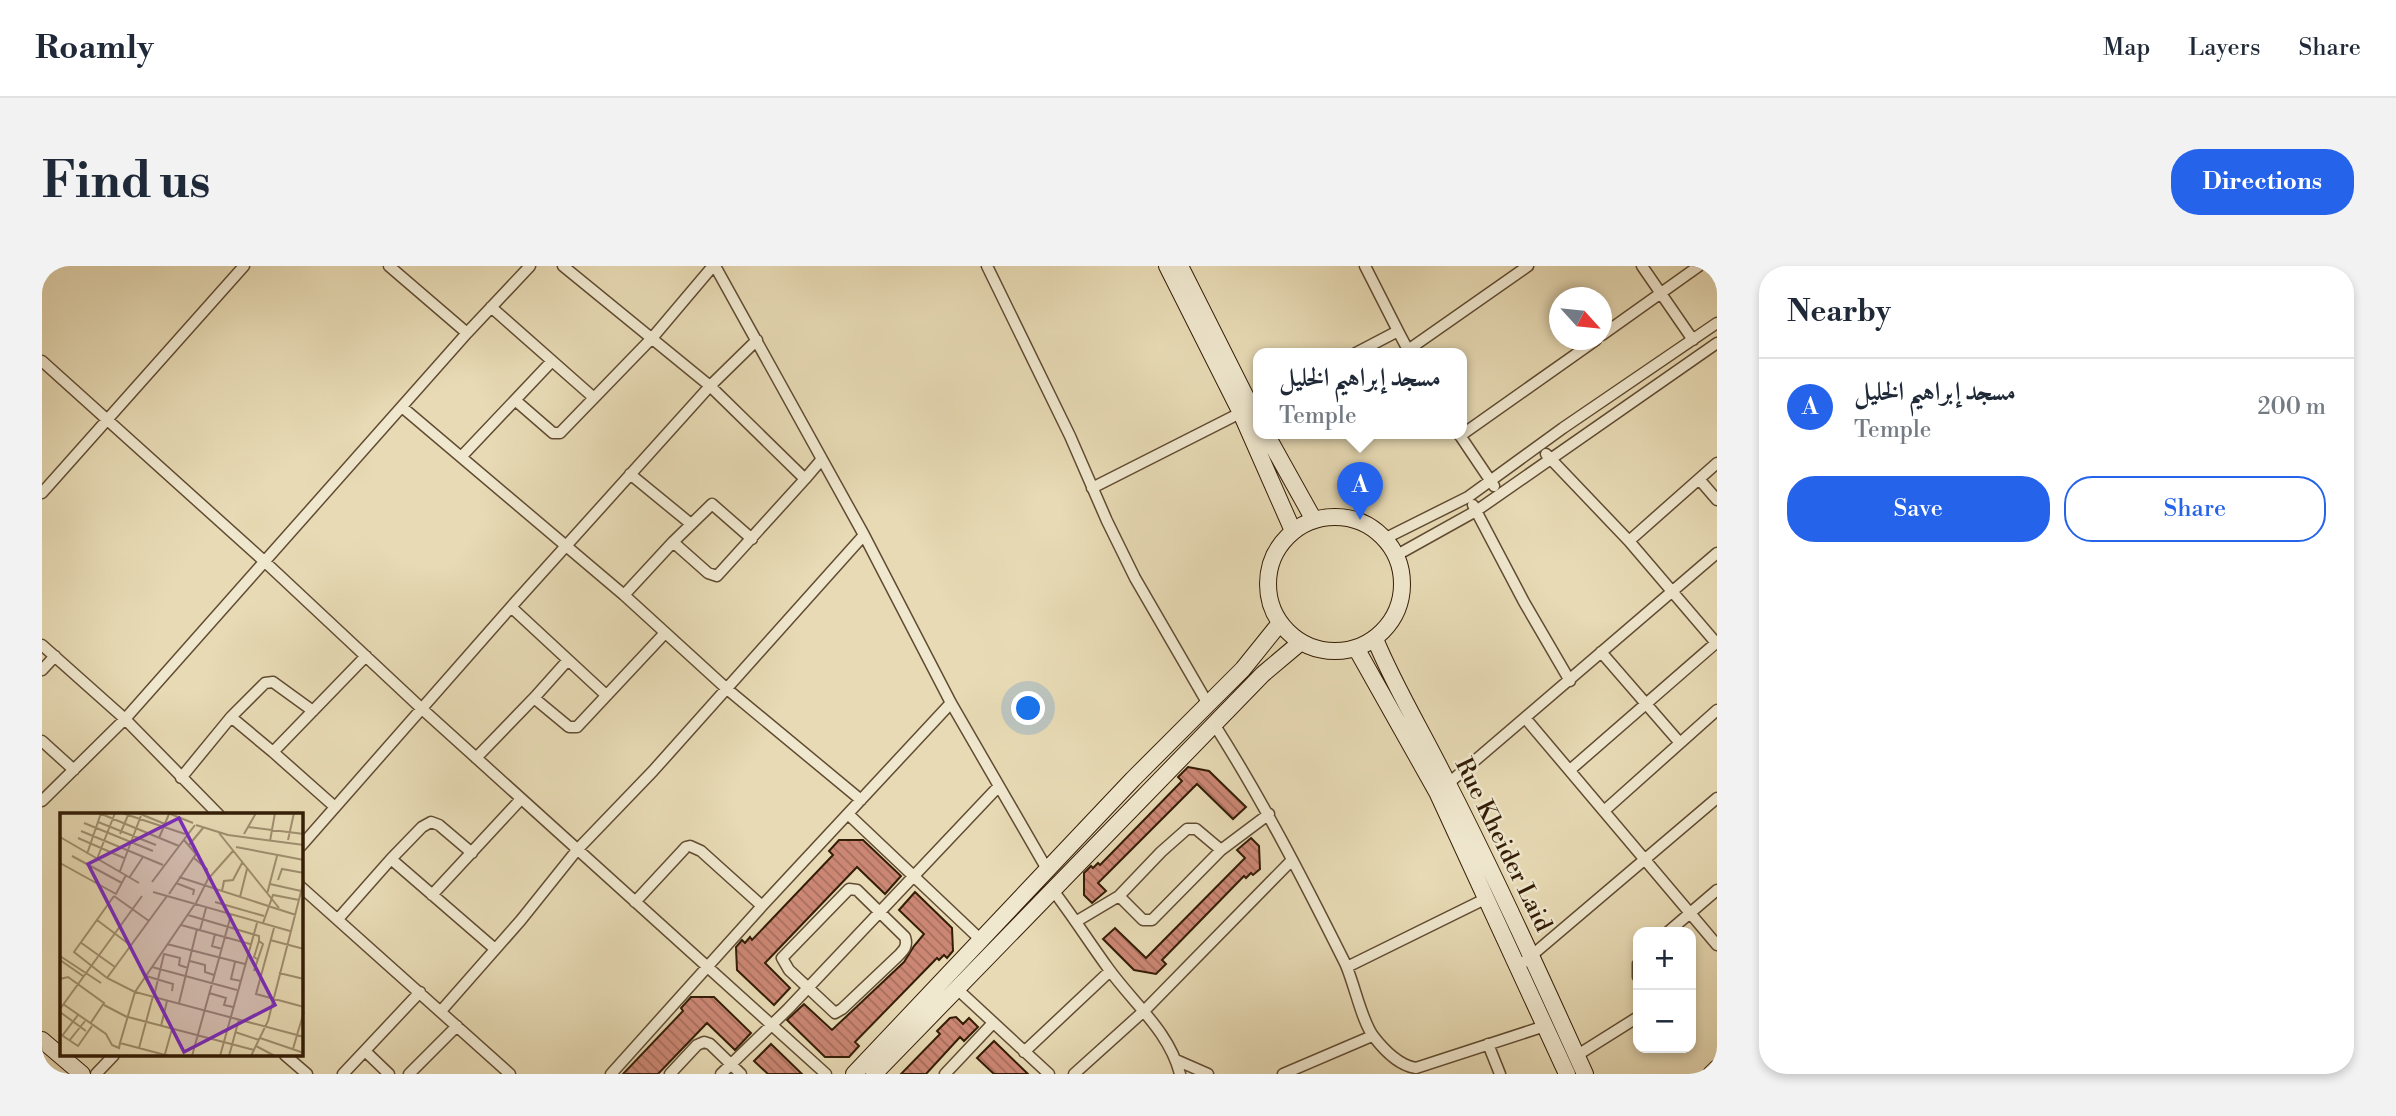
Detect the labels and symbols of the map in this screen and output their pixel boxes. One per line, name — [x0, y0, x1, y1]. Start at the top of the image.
north arrow — [1549, 287, 1612, 350]
pin: A — [1337, 462, 1383, 520]
your location — [1011, 691, 1045, 725]
street label: Rue Kheider Laid — [1448, 753, 1558, 937]
inset map — [60, 813, 303, 1056]

